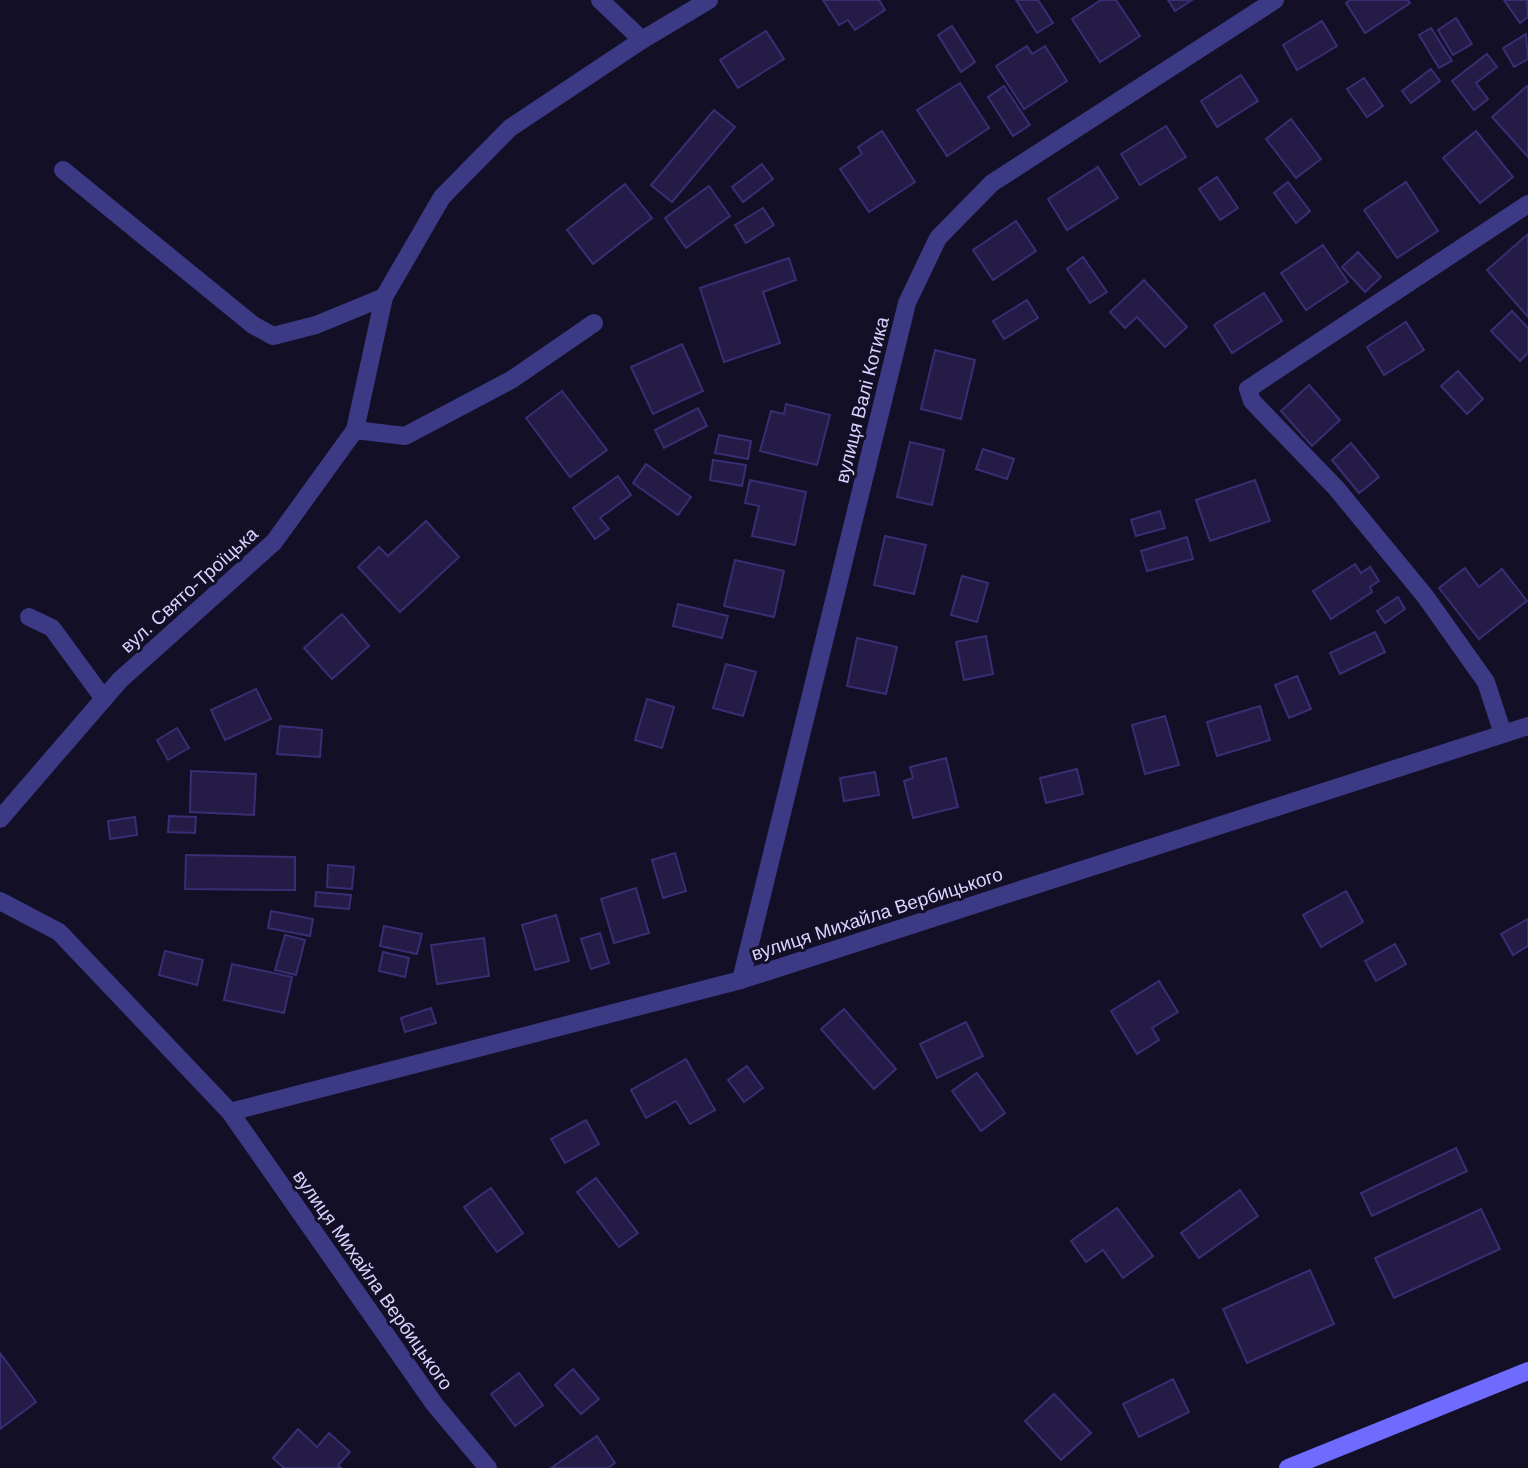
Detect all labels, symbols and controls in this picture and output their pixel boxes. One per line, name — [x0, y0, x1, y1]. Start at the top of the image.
street label: вулиця Валі Котика — [831, 314, 893, 485]
street label: вул. Свято-Троїцька — [116, 523, 262, 657]
street label: вулиця Михайла Вербицького — [749, 863, 1005, 965]
street label: вулиця Михайла Вербицького — [289, 1166, 457, 1394]

